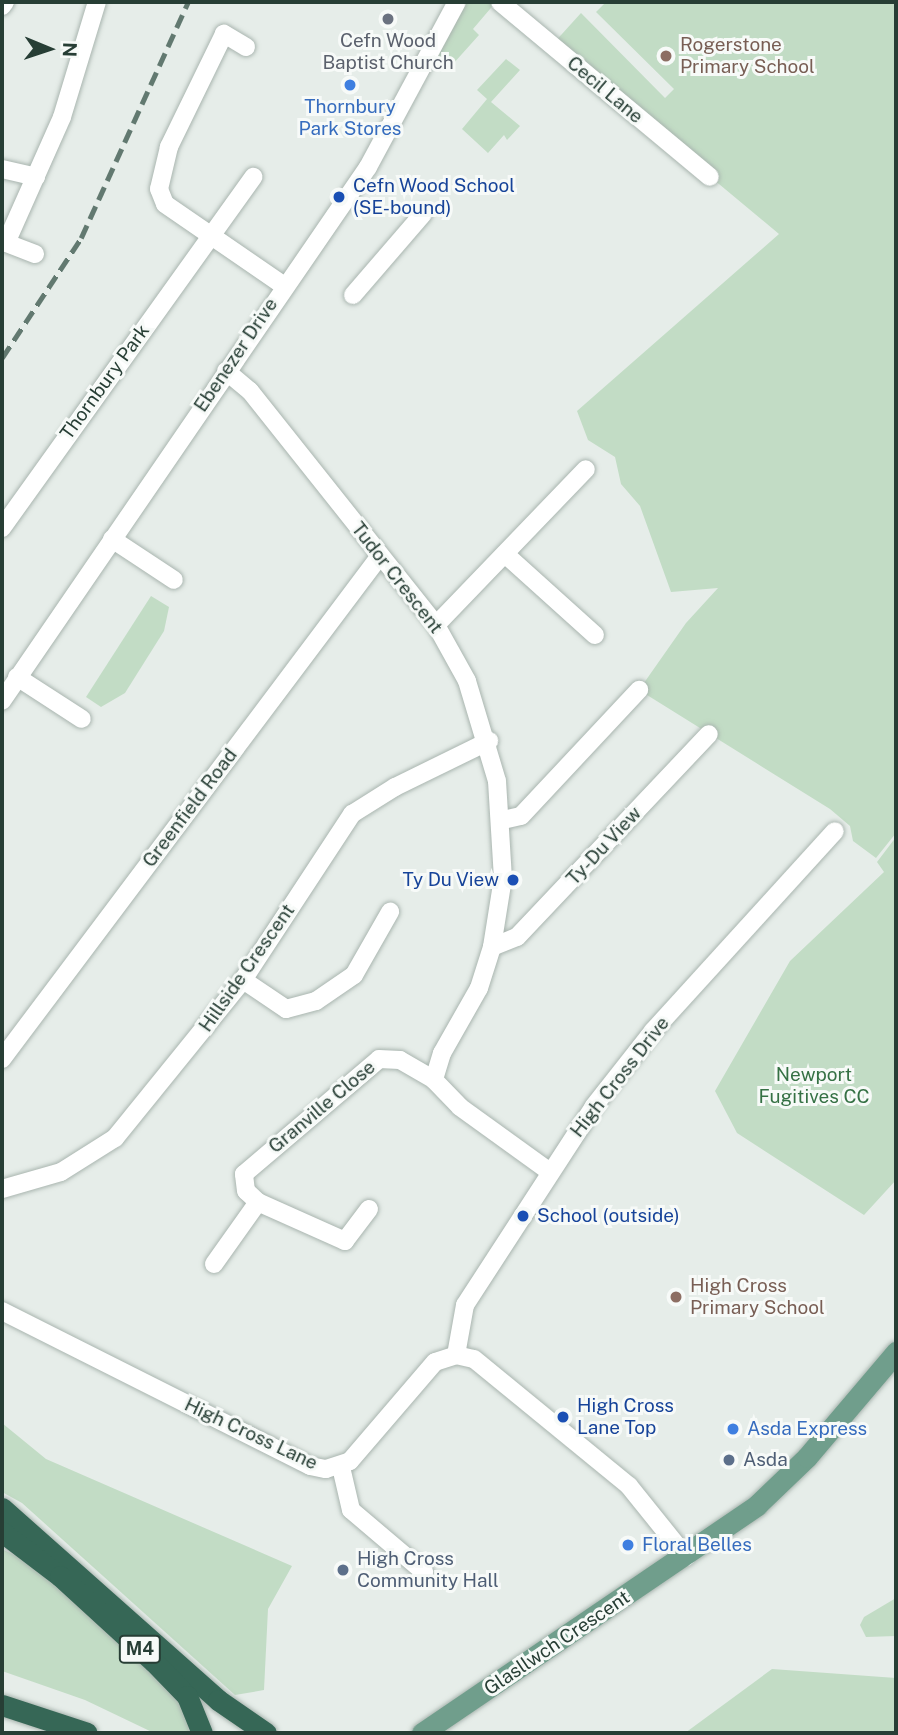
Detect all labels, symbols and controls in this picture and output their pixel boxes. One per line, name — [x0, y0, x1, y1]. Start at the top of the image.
marker: Cefn Wood Baptist Church — [380, 11, 396, 27]
north arrow — [14, 14, 84, 84]
place label: Cefn Wood Baptist Church — [322, 30, 454, 74]
place label: Rogerstone Primary School — [680, 34, 815, 78]
text: N — [59, 42, 81, 58]
marker: Rogerstone Primary School — [658, 48, 674, 64]
street label: Cecil Lane — [562, 52, 648, 128]
marker: Thornbury Park Stores — [342, 77, 358, 93]
place label: Thornbury Park Stores — [299, 96, 401, 140]
place label: Cefn Wood School (SE-bound) — [353, 175, 515, 219]
marker: Cefn Wood School (SE-bound) — [331, 189, 347, 205]
street label: Ebenezer Drive — [190, 294, 282, 416]
street label: Thornbury Park — [56, 320, 154, 444]
street label: Tudor Crescent — [346, 518, 448, 638]
street label: Greenfield Road — [138, 744, 242, 872]
street label: Ty-Du View — [562, 802, 646, 890]
place label: Ty Du View — [402, 869, 499, 891]
marker: Ty Du View — [505, 872, 521, 888]
street label: Hillside Crescent — [194, 900, 300, 1036]
street label: High Cross Drive — [566, 1012, 674, 1142]
street label: Granville Close — [264, 1056, 380, 1158]
park label: Newport Fugitives CC — [758, 1064, 870, 1108]
place label: School (outside) — [537, 1205, 680, 1227]
marker: School (outside) — [515, 1208, 531, 1224]
place label: High Cross Primary School — [690, 1275, 825, 1319]
marker: High Cross Primary School — [668, 1289, 684, 1305]
street label: High Cross Lane — [181, 1393, 321, 1475]
place label: High Cross Lane Top — [577, 1395, 674, 1439]
marker: High Cross Lane Top — [555, 1409, 571, 1425]
place label: Asda Express — [747, 1418, 867, 1440]
marker: Asda Express — [725, 1421, 741, 1437]
place label: Asda — [743, 1449, 788, 1471]
marker: Asda — [721, 1452, 737, 1468]
place label: Floral Belles — [642, 1534, 752, 1556]
marker: Floral Belles — [620, 1537, 636, 1553]
place label: High Cross Community Hall — [357, 1548, 499, 1592]
marker: High Cross Community Hall — [335, 1562, 351, 1578]
street label: Glasllwch Crescent — [480, 1586, 634, 1700]
road number: M4 — [117, 1634, 163, 1664]

